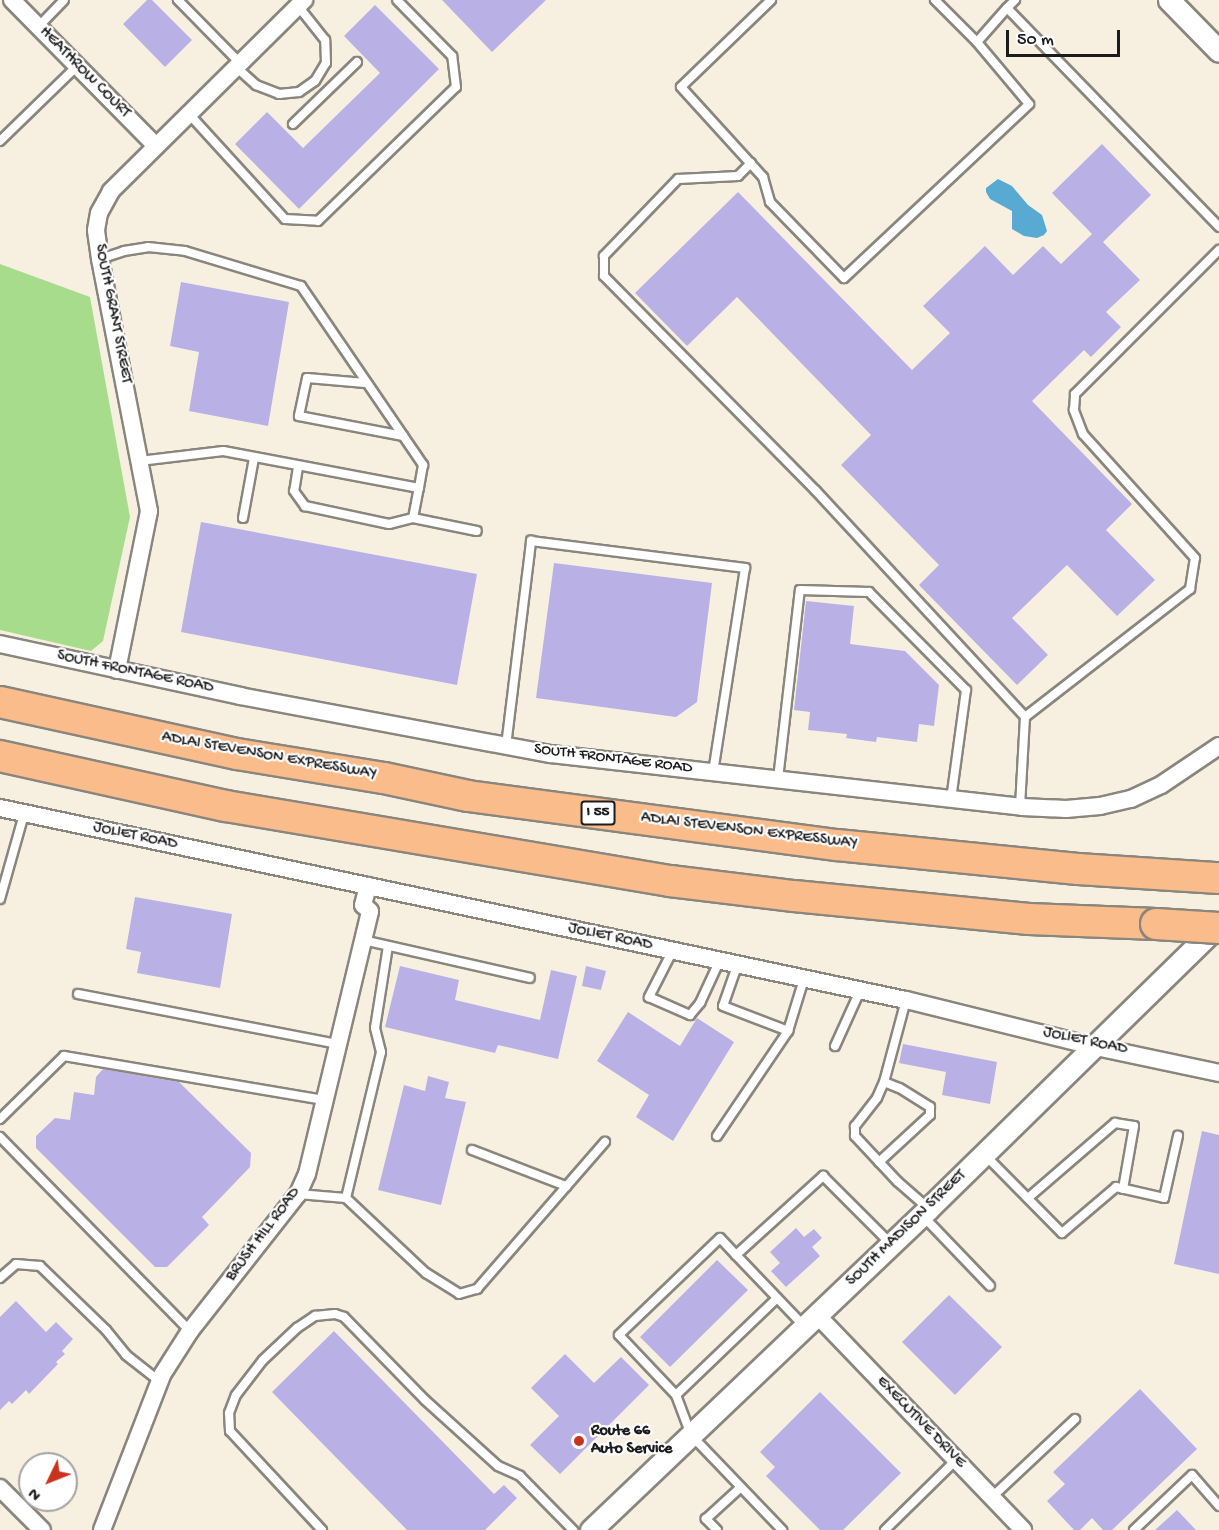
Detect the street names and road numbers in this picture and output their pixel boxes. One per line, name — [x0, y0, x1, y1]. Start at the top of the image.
street label: HEATHROW COURT — [34, 23, 134, 123]
street label: SOUTH GRANT STREET — [89, 243, 135, 385]
street label: SOUTH FRONTAGE ROAD — [55, 647, 215, 699]
street label: ADLAI STEVENSON EXPRESSWAY — [160, 729, 378, 785]
street label: SOUTH FRONTAGE ROAD — [533, 741, 693, 779]
road number: I 55 — [580, 801, 616, 825]
street label: ADLAI STEVENSON EXPRESSWAY — [640, 809, 858, 855]
street label: JOLIET ROAD — [91, 819, 179, 855]
street label: JOLIET ROAD — [566, 920, 654, 956]
street label: JOLIET ROAD — [1041, 1024, 1129, 1060]
street label: SOUTH MADISON STREET — [843, 1167, 971, 1291]
street label: BRUSH HILL ROAD — [222, 1184, 306, 1286]
street label: EXECUTIVE DRIVE — [871, 1373, 969, 1473]

